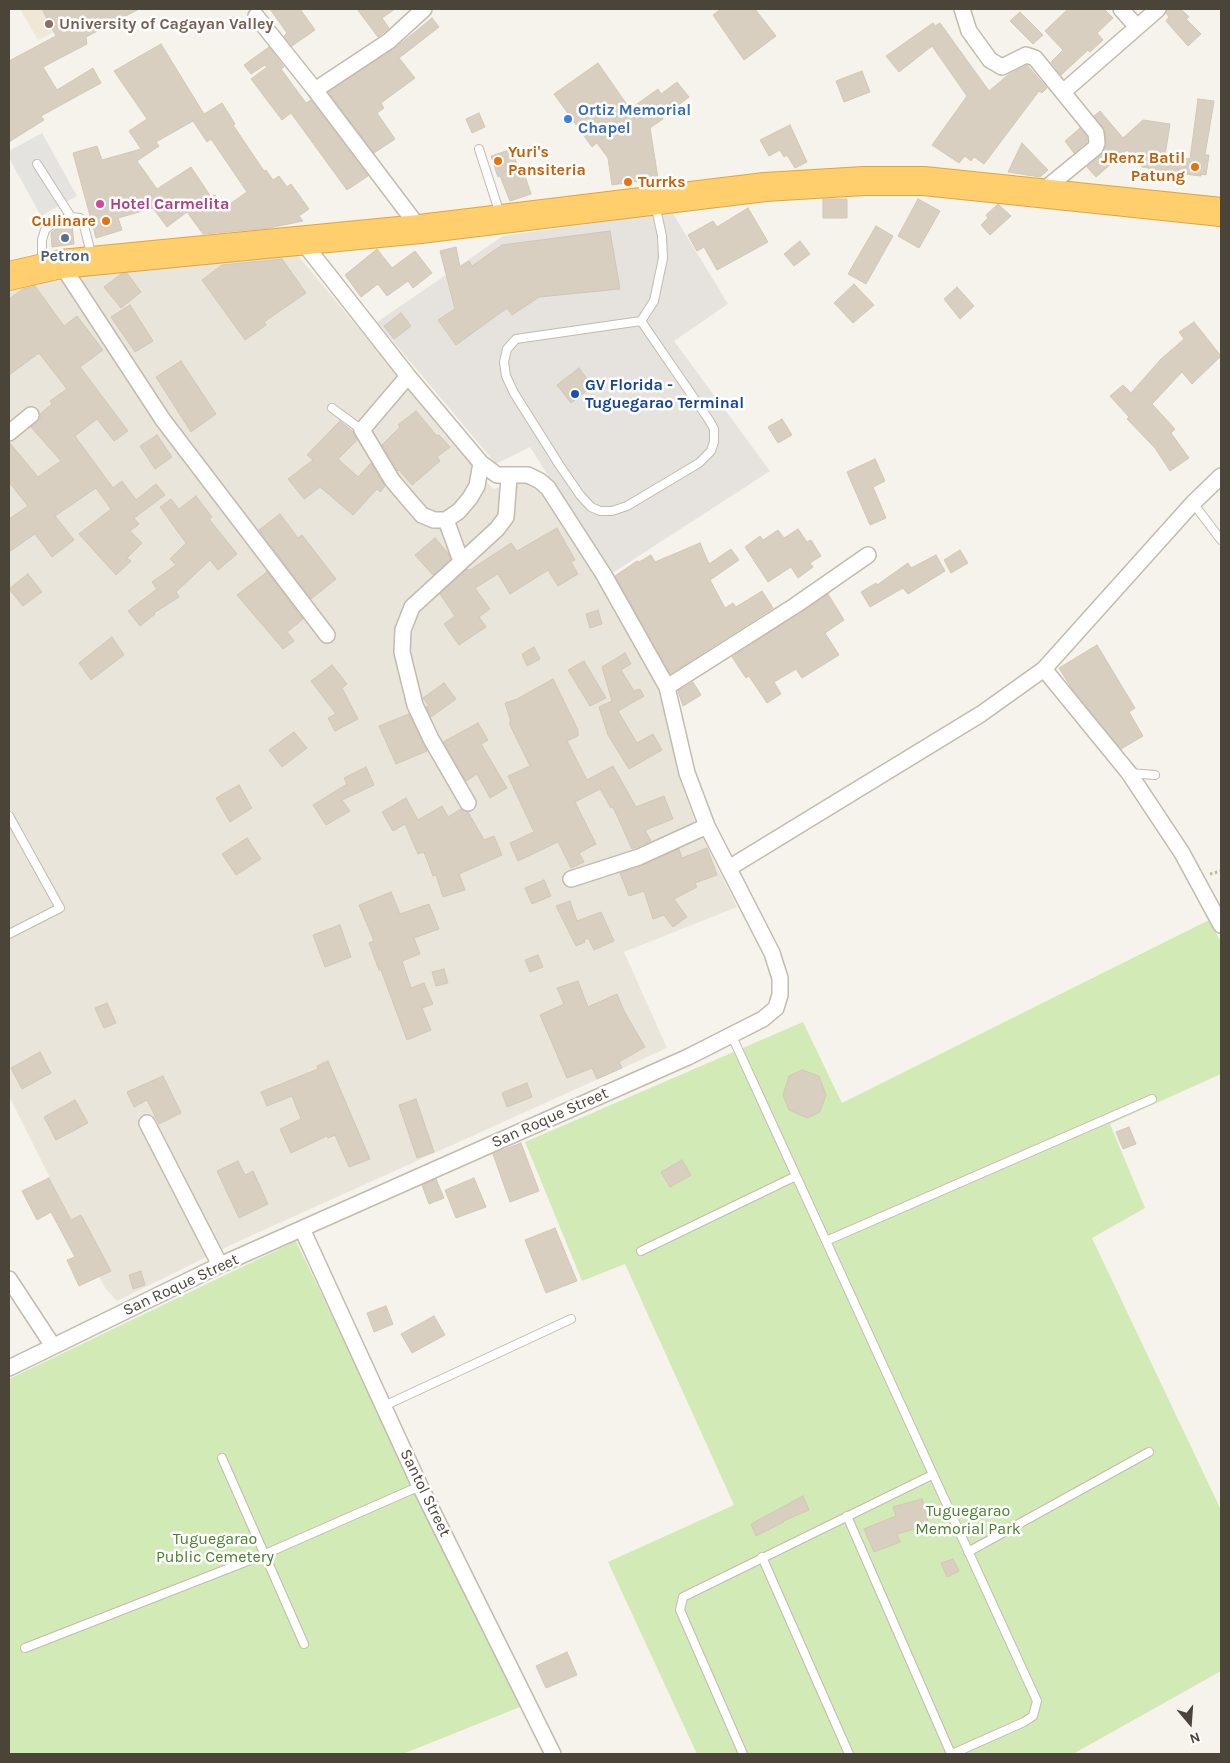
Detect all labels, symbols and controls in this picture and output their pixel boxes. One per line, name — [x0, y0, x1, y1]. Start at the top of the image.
place label: University of Cagayan Valley — [59, 14, 274, 34]
marker: University of Cagayan Valley — [43, 18, 55, 30]
place label: Ortiz Memorial Chapel — [578, 100, 691, 138]
marker: Ortiz Memorial Chapel — [562, 113, 574, 125]
place label: Yuri's Pansiteria — [508, 142, 586, 180]
place label: JRenz Batil Patung — [1101, 148, 1185, 186]
marker: Yuri's Pansiteria — [492, 155, 504, 167]
marker: JRenz Batil Patung — [1189, 161, 1201, 173]
place label: Turrks — [638, 172, 686, 192]
marker: Turrks — [622, 176, 634, 188]
place label: Hotel Carmelita — [110, 194, 229, 214]
marker: Hotel Carmelita — [94, 198, 106, 210]
place label: Culinare — [32, 211, 96, 231]
marker: Culinare — [100, 215, 112, 227]
marker: Petron — [59, 232, 71, 244]
place label: Petron — [40, 246, 90, 266]
place label: GV Florida - Tuguegarao Terminal — [585, 375, 744, 413]
marker: GV Florida - Tuguegarao Terminal — [569, 388, 581, 400]
street label: San Roque Street — [489, 1084, 611, 1152]
street label: San Roque Street — [120, 1250, 242, 1320]
street label: Santol Street — [396, 1446, 454, 1540]
park label: Tuguegarao Memorial Park — [915, 1501, 1021, 1539]
park label: Tuguegarao Public Cemetery — [156, 1529, 274, 1567]
north arrow — [1165, 1698, 1215, 1748]
text: N — [1187, 1728, 1202, 1747]

